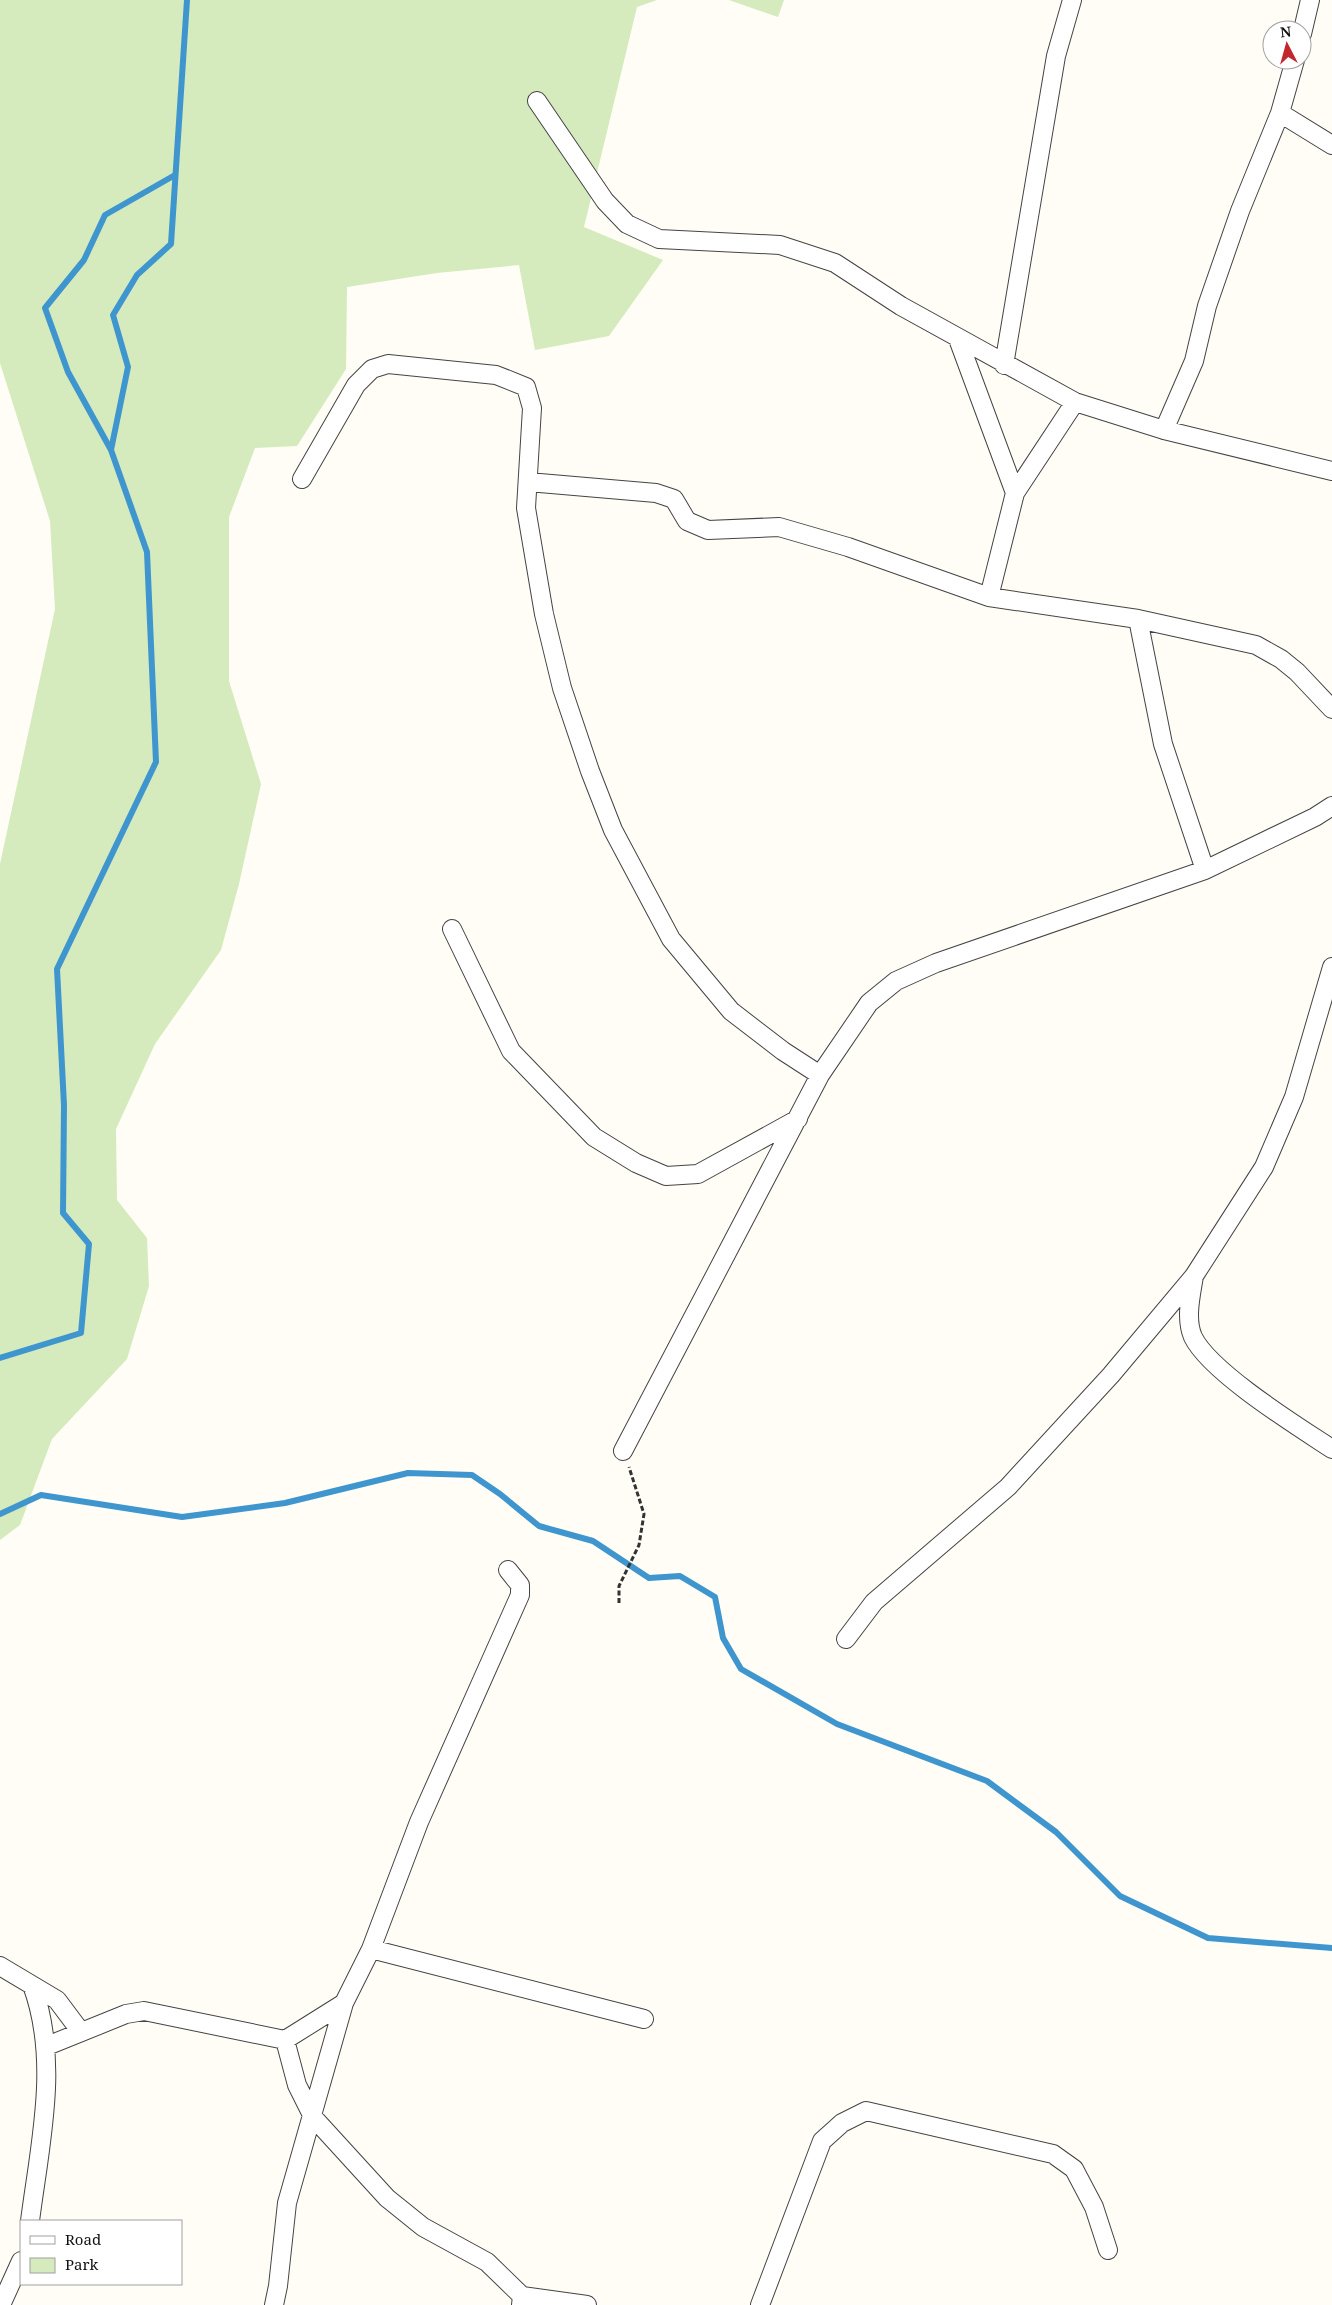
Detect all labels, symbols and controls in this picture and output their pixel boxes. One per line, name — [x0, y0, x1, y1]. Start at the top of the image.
north arrow — [1262, 20, 1312, 70]
text: N — [1279, 22, 1292, 42]
legend — [20, 2220, 182, 2285]
text: Road — [65, 2229, 101, 2249]
text: Park — [65, 2254, 99, 2274]

